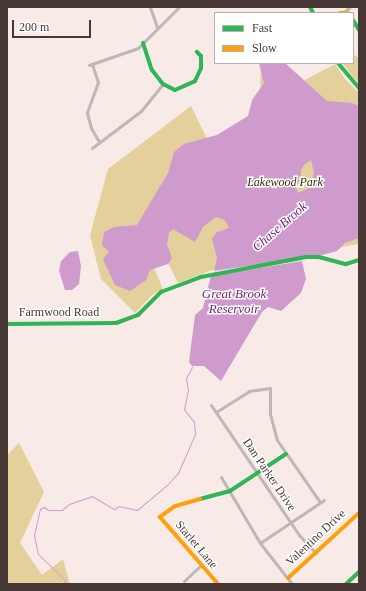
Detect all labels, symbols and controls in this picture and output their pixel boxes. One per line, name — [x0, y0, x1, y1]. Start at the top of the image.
scale bar — [14, 12, 93, 38]
legend — [214, 12, 354, 64]
text: 200 m — [19, 20, 49, 34]
text: Fast — [252, 21, 272, 35]
text: Slow — [252, 41, 277, 55]
park label: Lakewood Park — [247, 176, 323, 190]
water label: Chase Brook — [250, 199, 310, 255]
water label: Great Brook Reservoir — [202, 287, 266, 318]
street label: Farmwood Road — [19, 306, 99, 320]
street label: Dan Parker Drive — [239, 436, 299, 514]
street label: Valentino Drive — [283, 507, 349, 569]
street label: Starlet Lane — [172, 518, 220, 572]

